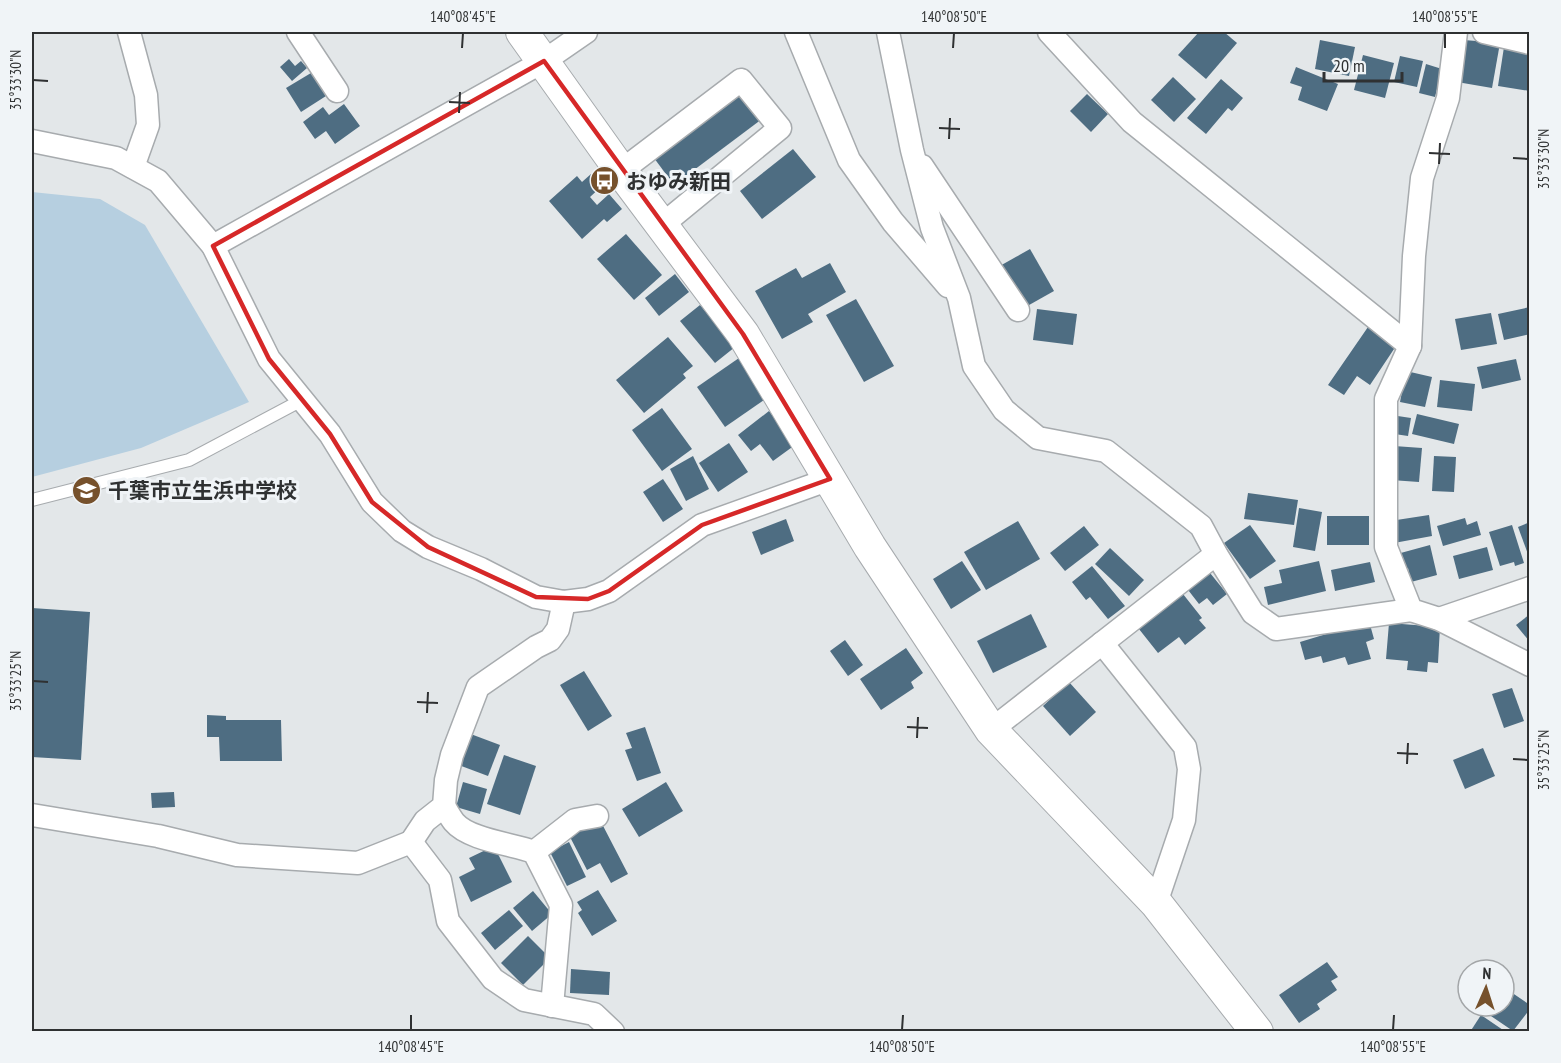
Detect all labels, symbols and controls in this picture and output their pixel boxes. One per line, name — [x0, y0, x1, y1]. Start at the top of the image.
text: 140°08'45"E — [430, 7, 496, 26]
text: 140°08'50"E — [921, 7, 987, 26]
text: 140°08'55"E — [1412, 7, 1478, 26]
scale bar — [1324, 45, 1402, 83]
text: 35°33'30"N — [6, 50, 25, 110]
text: 20 m — [1333, 54, 1365, 77]
text: 35°33'30"N — [1534, 129, 1553, 189]
bus stop icon: おゆみ新田 — [589, 165, 621, 197]
place label: おゆみ新田 — [626, 168, 731, 195]
school or university icon: 千葉市立生浜中学校 — [71, 474, 103, 506]
place label: 千葉市立生浜中学校 — [108, 477, 297, 504]
text: 35°33'25"N — [6, 651, 25, 711]
text: 35°33'25"N — [1534, 730, 1553, 790]
north arrow — [1456, 958, 1516, 1018]
text: N — [1482, 963, 1492, 983]
text: 140°08'45"E — [378, 1037, 444, 1056]
text: 140°08'50"E — [869, 1037, 935, 1056]
text: 140°08'55"E — [1360, 1037, 1426, 1056]

